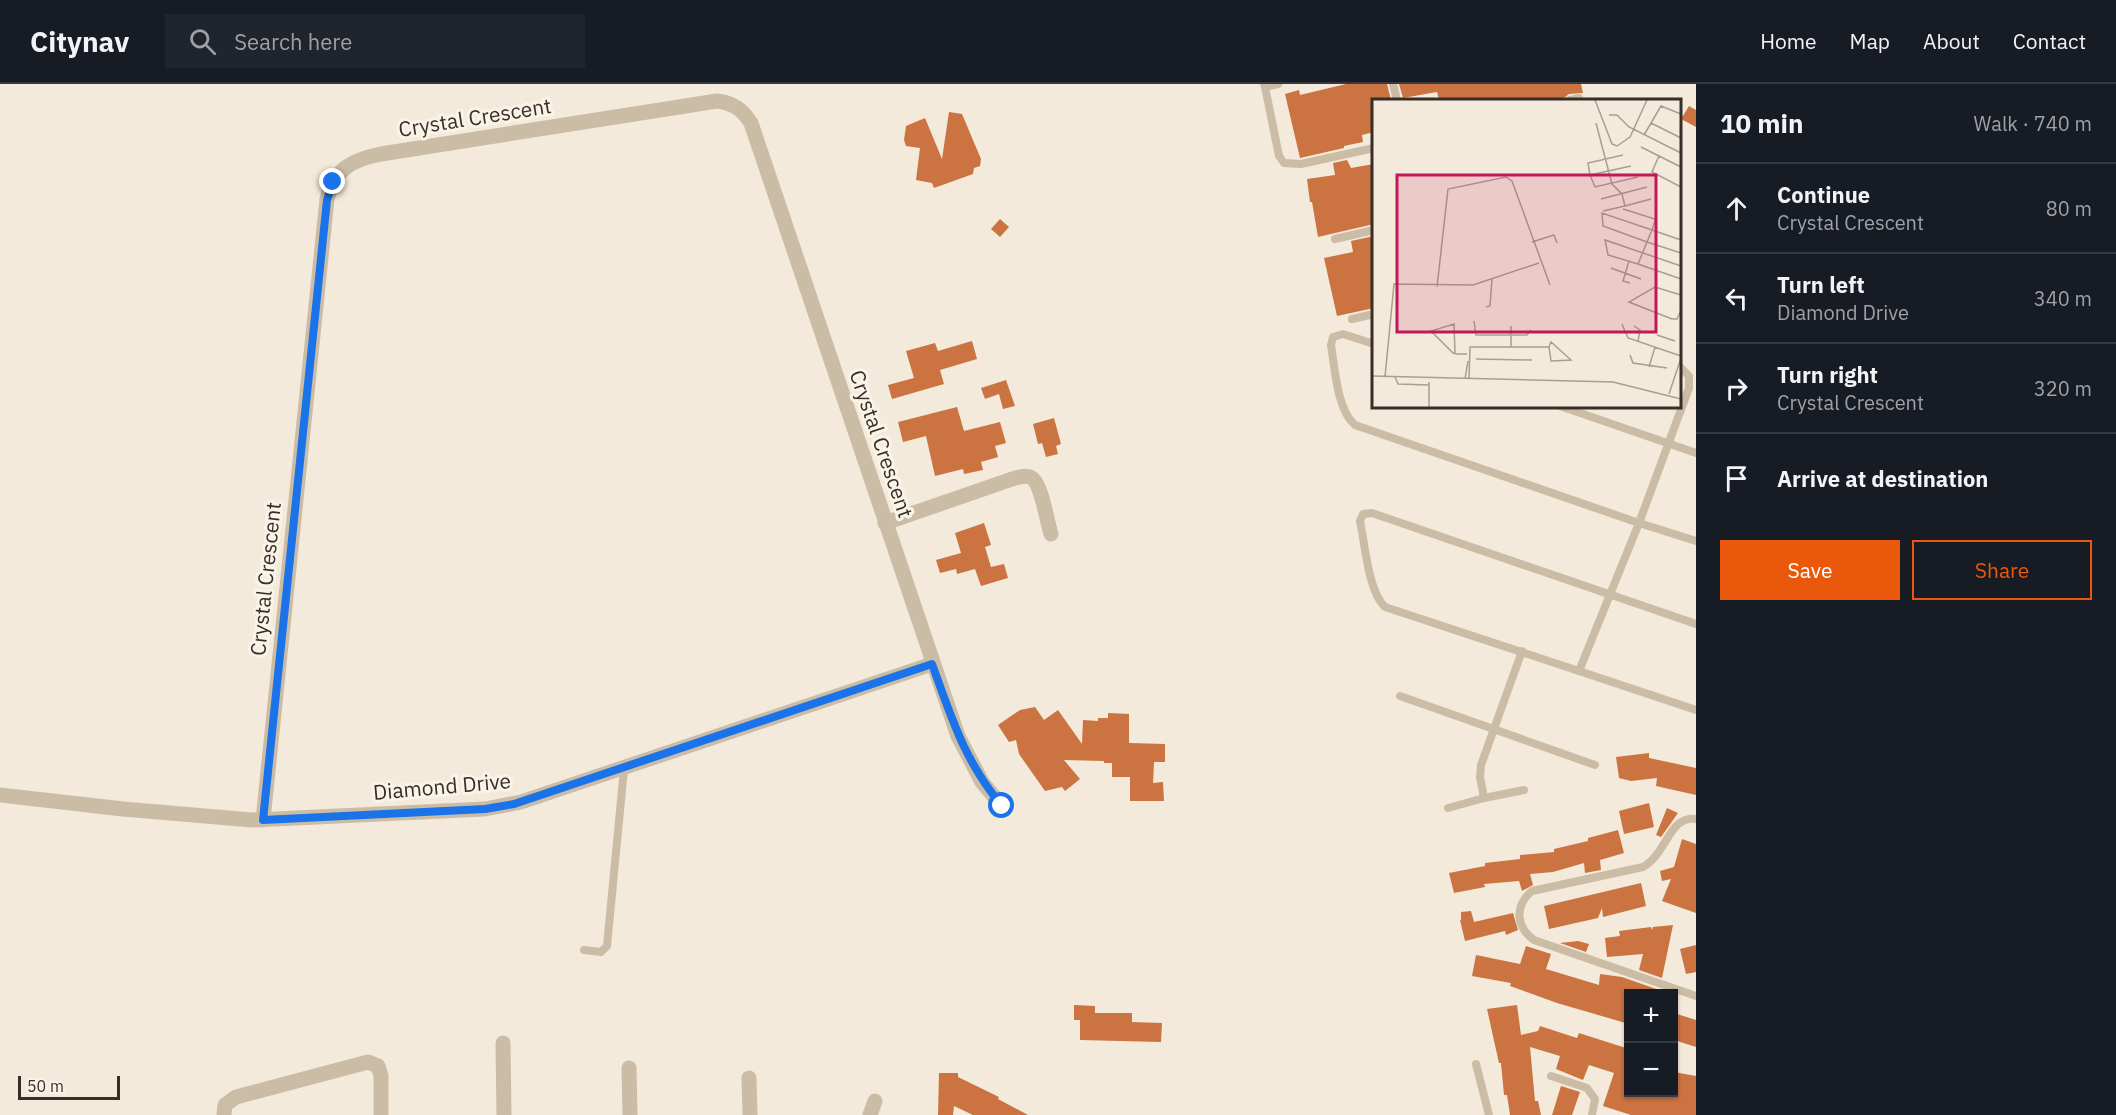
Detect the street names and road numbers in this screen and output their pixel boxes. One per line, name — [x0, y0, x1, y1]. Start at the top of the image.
street label: Crystal Crescent — [396, 91, 553, 143]
street label: Crystal Crescent — [844, 366, 920, 521]
street label: Crystal Crescent — [243, 501, 287, 657]
street label: Diamond Drive — [372, 766, 512, 806]

